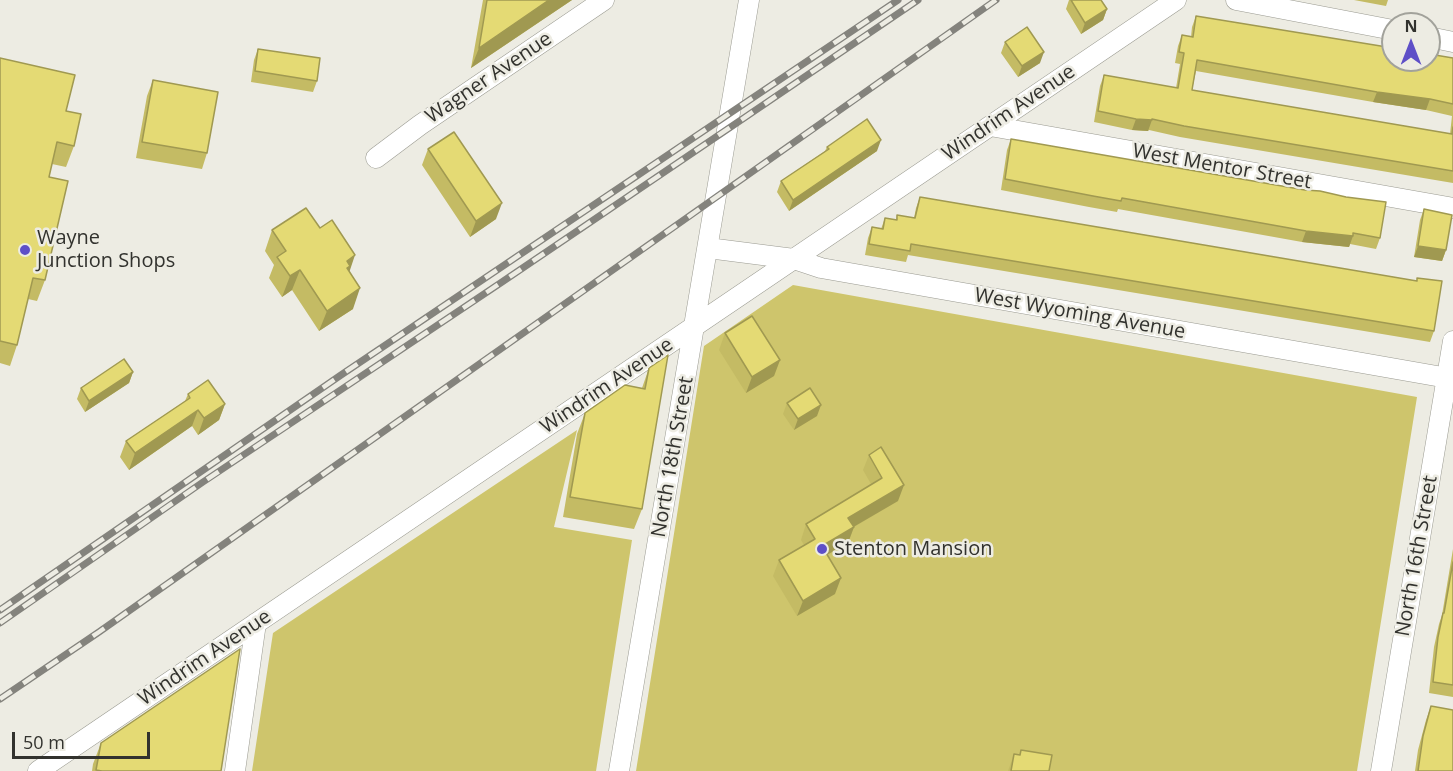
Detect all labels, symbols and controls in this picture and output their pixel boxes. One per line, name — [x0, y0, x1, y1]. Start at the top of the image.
north arrow — [1381, 12, 1441, 72]
text: N — [1404, 15, 1418, 37]
street label: Wagner Avenue — [421, 27, 557, 129]
street label: Windrim Avenue — [938, 60, 1080, 166]
street label: West Mentor Street — [1131, 139, 1313, 195]
place label: Wayne Junction Shops — [37, 226, 175, 273]
marker: Wayne Junction Shops — [18, 243, 32, 257]
street label: West Wyoming Avenue — [973, 284, 1187, 344]
street label: Windrim Avenue — [536, 333, 678, 439]
street label: North 18th Street — [647, 375, 699, 539]
street label: North 16th Street — [1391, 474, 1443, 638]
place label: Stenton Mansion — [834, 537, 992, 561]
marker: Stenton Mansion — [815, 542, 829, 556]
street label: Windrim Avenue — [134, 605, 276, 711]
scale bar — [15, 720, 153, 758]
text: 50 m — [23, 730, 65, 754]

